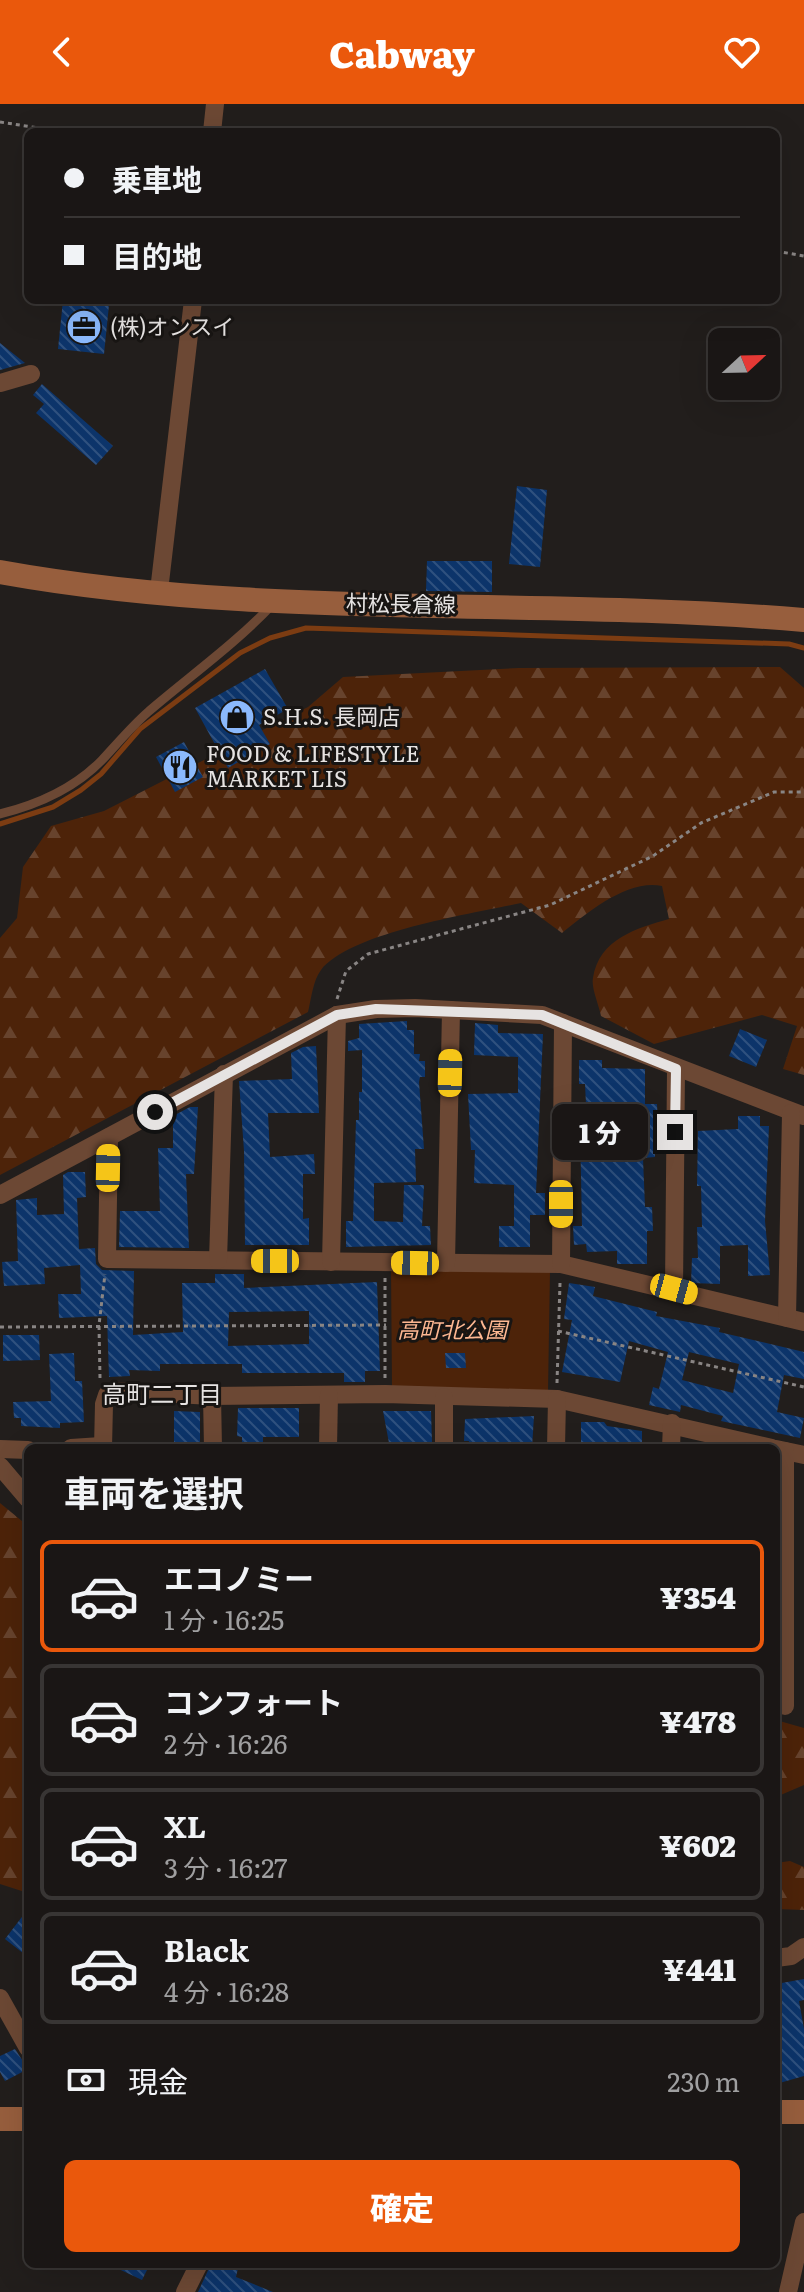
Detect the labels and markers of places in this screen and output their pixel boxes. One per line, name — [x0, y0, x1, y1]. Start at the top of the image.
office icon: (株)オンスイ — [65, 308, 103, 346]
place label: (株)オンスイ — [110, 309, 234, 342]
shop icon: S.H.S. 長岡店 — [218, 698, 256, 736]
place label: S.H.S. 長岡店 — [263, 699, 400, 732]
place label: FOOD & LIFESTYLE MARKET LIS — [206, 736, 420, 794]
restaurant icon: FOOD & LIFESTYLE MARKET LIS — [161, 748, 199, 786]

